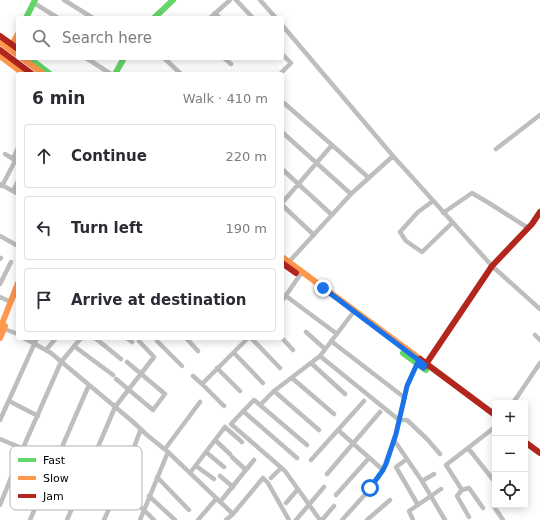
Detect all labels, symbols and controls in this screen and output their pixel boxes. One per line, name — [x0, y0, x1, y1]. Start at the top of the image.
search box — [16, 16, 284, 60]
icon: search — [30, 27, 52, 49]
text: Search here — [62, 29, 152, 47]
text: 6 min — [32, 88, 85, 108]
text: Walk · 410 m — [183, 91, 268, 106]
icon: ahead — [33, 145, 55, 167]
text: Continue — [71, 147, 147, 165]
text: 220 m — [225, 149, 267, 164]
icon: left — [33, 217, 55, 239]
text: Turn left — [71, 219, 143, 237]
text: 190 m — [225, 221, 267, 236]
route end — [314, 279, 332, 297]
icon: arrive — [33, 289, 55, 311]
text: Arrive at destination — [71, 291, 246, 309]
map controls — [492, 400, 528, 508]
button: + — [492, 400, 528, 436]
button: − — [492, 436, 528, 472]
legend — [10, 446, 142, 510]
text: Fast — [43, 454, 66, 467]
text: Slow — [43, 472, 69, 485]
button: locate — [492, 472, 528, 508]
route start — [361, 479, 379, 497]
text: Jam — [42, 490, 64, 503]

